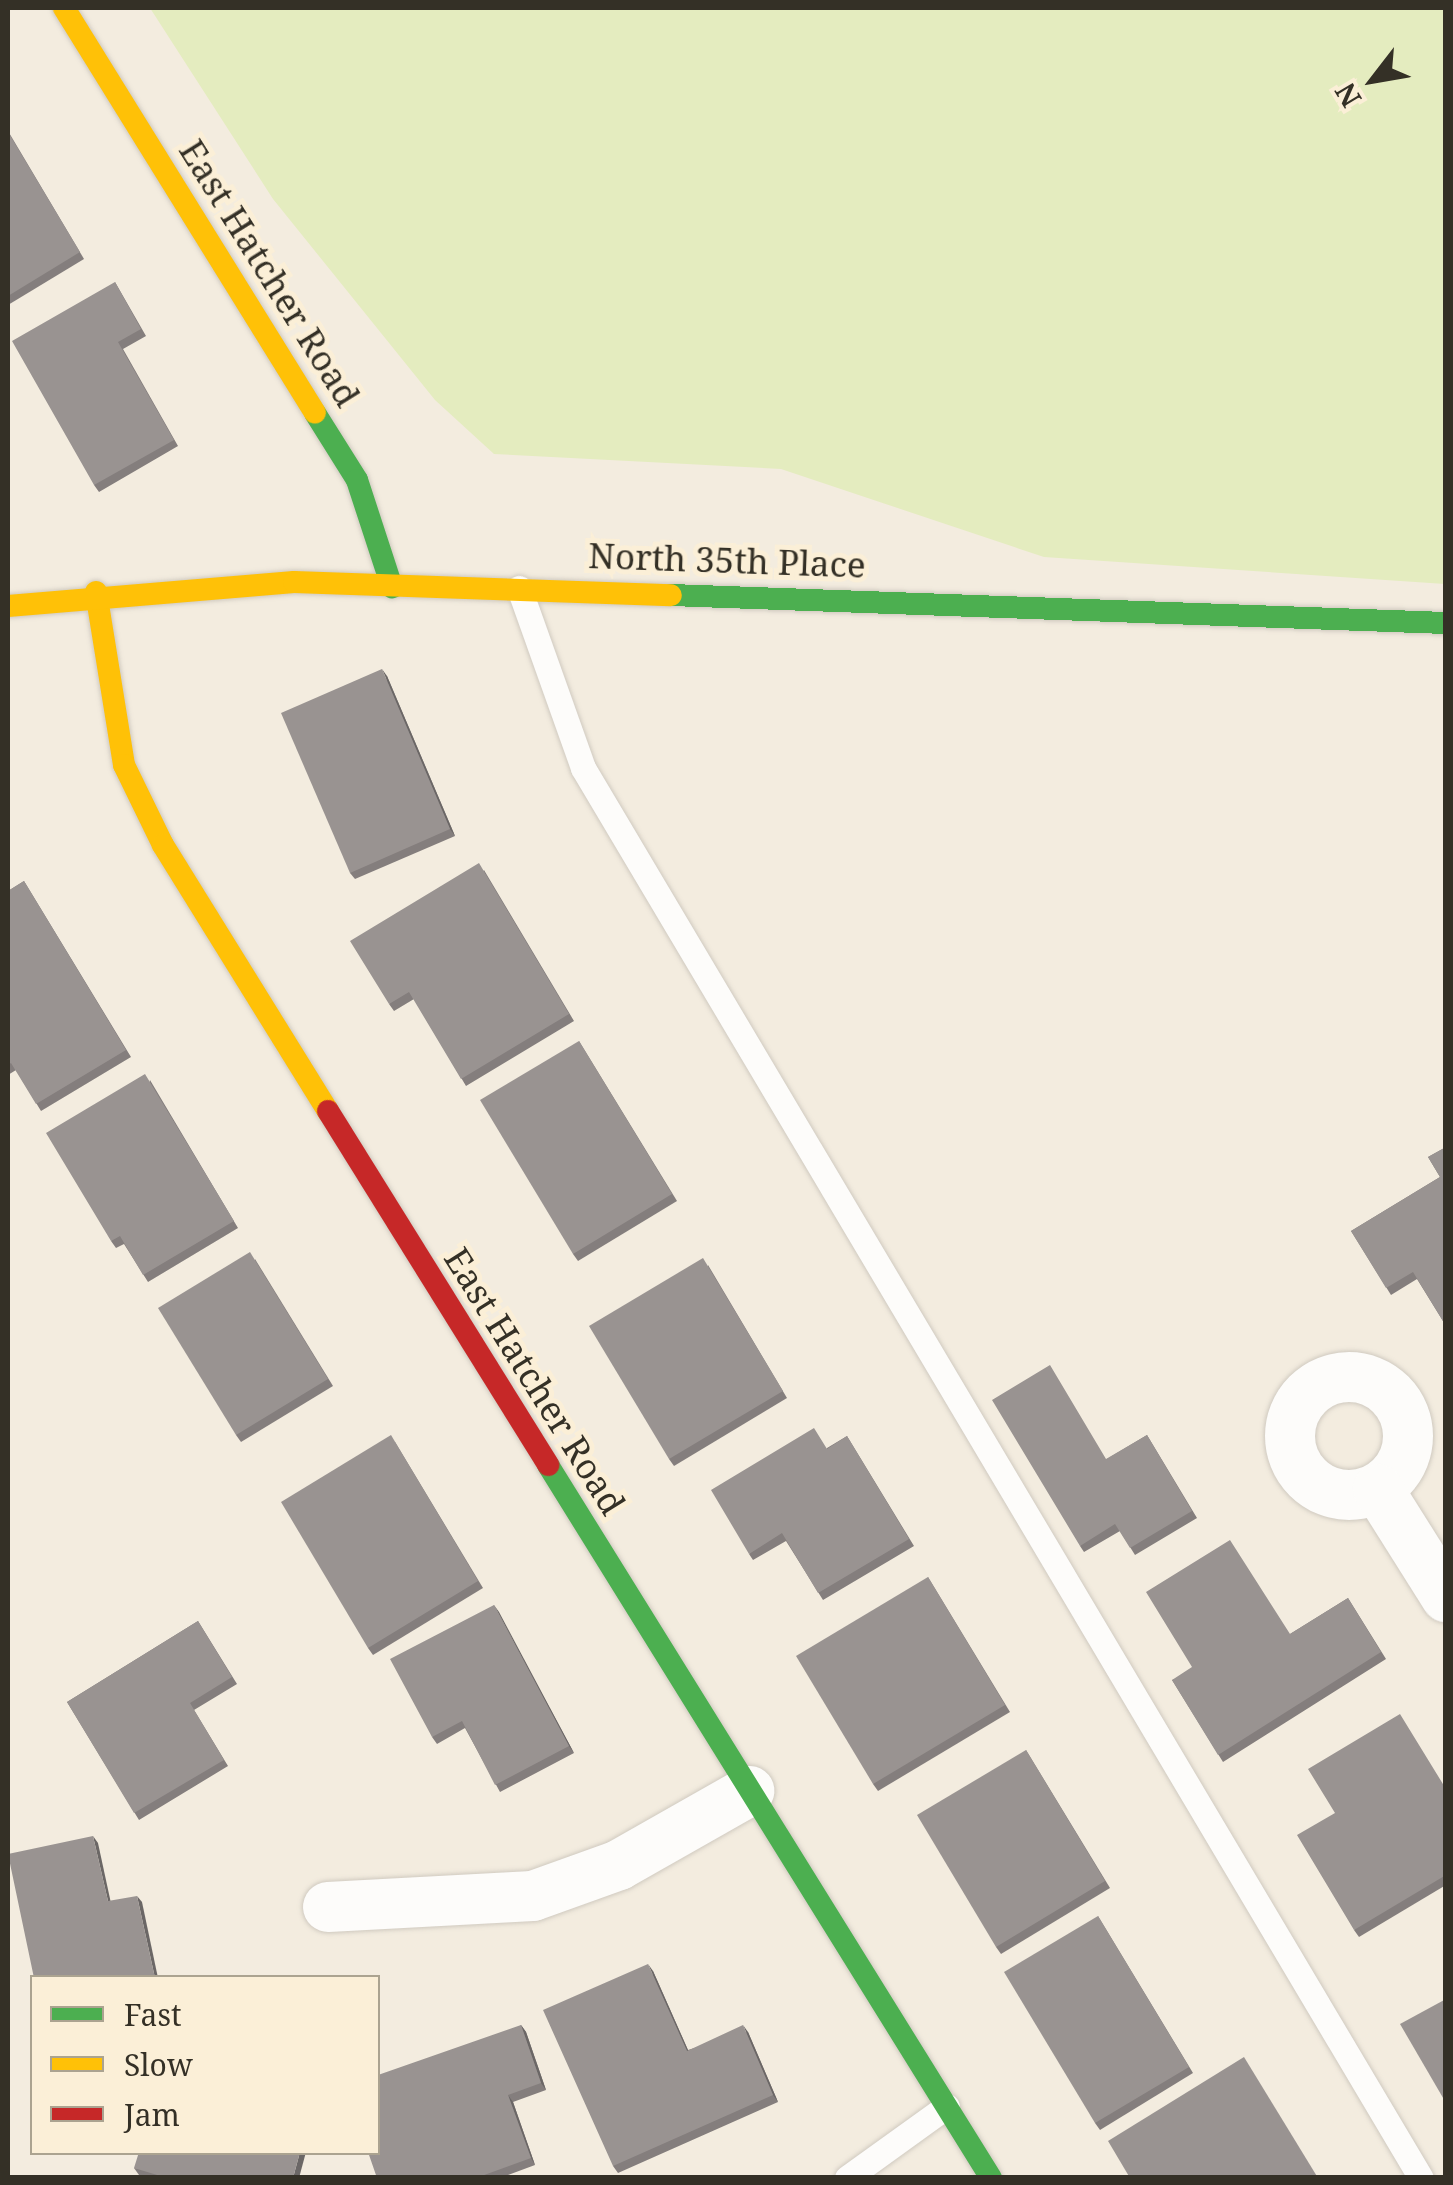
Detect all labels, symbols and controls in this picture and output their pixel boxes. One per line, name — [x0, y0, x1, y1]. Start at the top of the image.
north arrow — [1323, 30, 1423, 130]
text: N — [1325, 76, 1369, 115]
street label: East Hatcher Road — [171, 132, 369, 414]
street label: North 35th Place — [588, 534, 866, 586]
street label: East Hatcher Road — [436, 1240, 634, 1522]
legend — [30, 1975, 380, 2155]
text: Fast — [124, 1994, 181, 2035]
text: Slow — [124, 2044, 193, 2085]
text: Jam — [124, 2094, 180, 2135]

